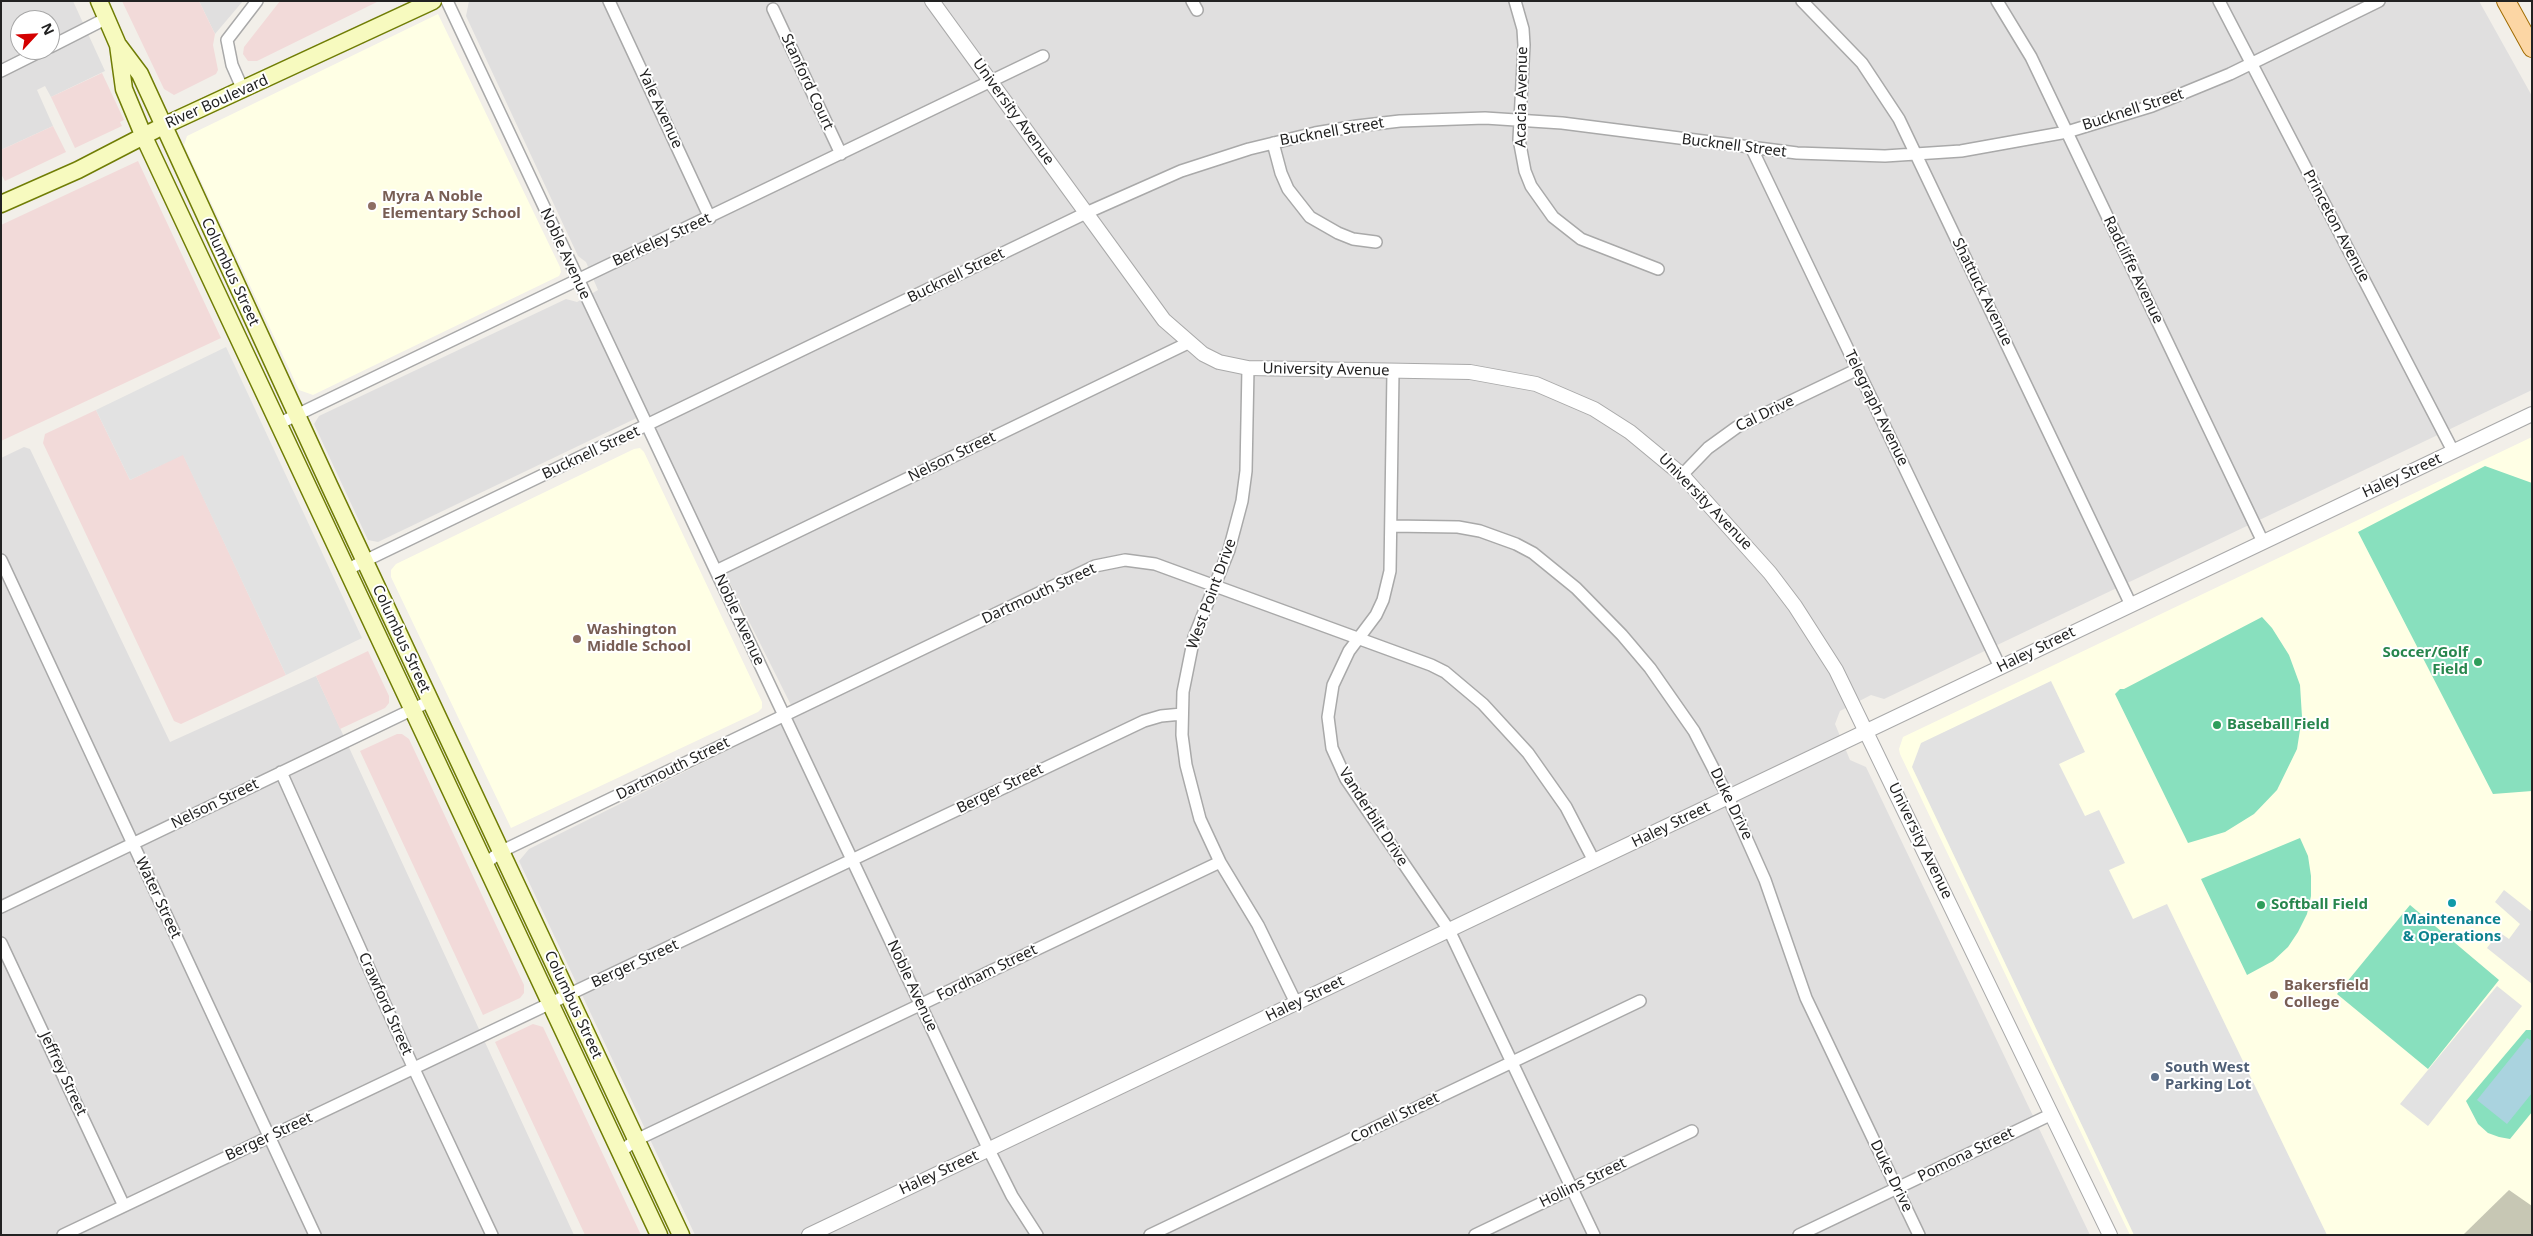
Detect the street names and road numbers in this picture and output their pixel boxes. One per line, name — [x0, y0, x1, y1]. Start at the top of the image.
street label: Stanford Court — [777, 31, 837, 133]
street label: Acacia Avenue — [1512, 46, 1532, 148]
street label: University Avenue — [968, 55, 1058, 169]
street label: Yale Avenue — [634, 67, 686, 151]
street label: River Boulevard — [163, 71, 271, 133]
street label: Bucknell Street — [2080, 85, 2186, 135]
street label: Bucknell Street — [1278, 114, 1386, 150]
street label: Bucknell Street — [1681, 131, 1787, 161]
street label: Princeton Avenue — [2299, 167, 2373, 285]
street label: Noble Avenue — [536, 206, 594, 302]
street label: Berkeley Street — [610, 209, 714, 271]
street label: Radcliffe Avenue — [2099, 213, 2167, 327]
street label: Columbus Street — [197, 215, 263, 329]
street label: Shattuck Avenue — [1948, 235, 2016, 349]
street label: Bucknell Street — [905, 245, 1007, 307]
street label: Telegraph Avenue — [1840, 347, 1912, 469]
street label: University Avenue — [1262, 360, 1390, 380]
street label: Cal Drive — [1733, 392, 1797, 436]
street label: Bucknell Street — [539, 423, 643, 483]
street label: Nelson Street — [905, 428, 999, 486]
street label: University Avenue — [1654, 450, 1756, 554]
street label: Haley Street — [2360, 450, 2444, 502]
street label: West Point Drive — [1184, 536, 1240, 652]
street label: Dartmouth Street — [979, 560, 1099, 628]
street label: Noble Avenue — [710, 572, 768, 668]
street label: Columbus Street — [368, 582, 434, 696]
street label: Haley Street — [1994, 623, 2078, 677]
street label: Dartmouth Street — [613, 734, 733, 804]
street label: Berger Street — [954, 760, 1046, 818]
street label: Vanderbilt Drive — [1335, 764, 1411, 870]
street label: Duke Drive — [1706, 765, 1756, 843]
street label: Nelson Street — [168, 775, 262, 833]
street label: University Avenue — [1884, 780, 1956, 902]
street label: Haley Street — [1629, 798, 1713, 852]
street label: Water Street — [131, 854, 185, 942]
street label: Berger Street — [589, 936, 681, 992]
street label: Noble Avenue — [883, 938, 941, 1034]
street label: Fordham Street — [934, 941, 1040, 1005]
street label: Columbus Street — [540, 948, 606, 1062]
street label: Crawford Street — [354, 950, 416, 1058]
street label: Haley Street — [1263, 972, 1347, 1026]
street label: Jeffrey Street — [36, 1029, 90, 1119]
street label: Cornell Street — [1348, 1089, 1442, 1147]
street label: Berger Street — [223, 1109, 315, 1165]
street label: Pomona Street — [1915, 1124, 2017, 1186]
street label: Duke Drive — [1866, 1137, 1916, 1215]
street label: Haley Street — [897, 1147, 981, 1199]
street label: Hollins Street — [1537, 1154, 1629, 1212]

